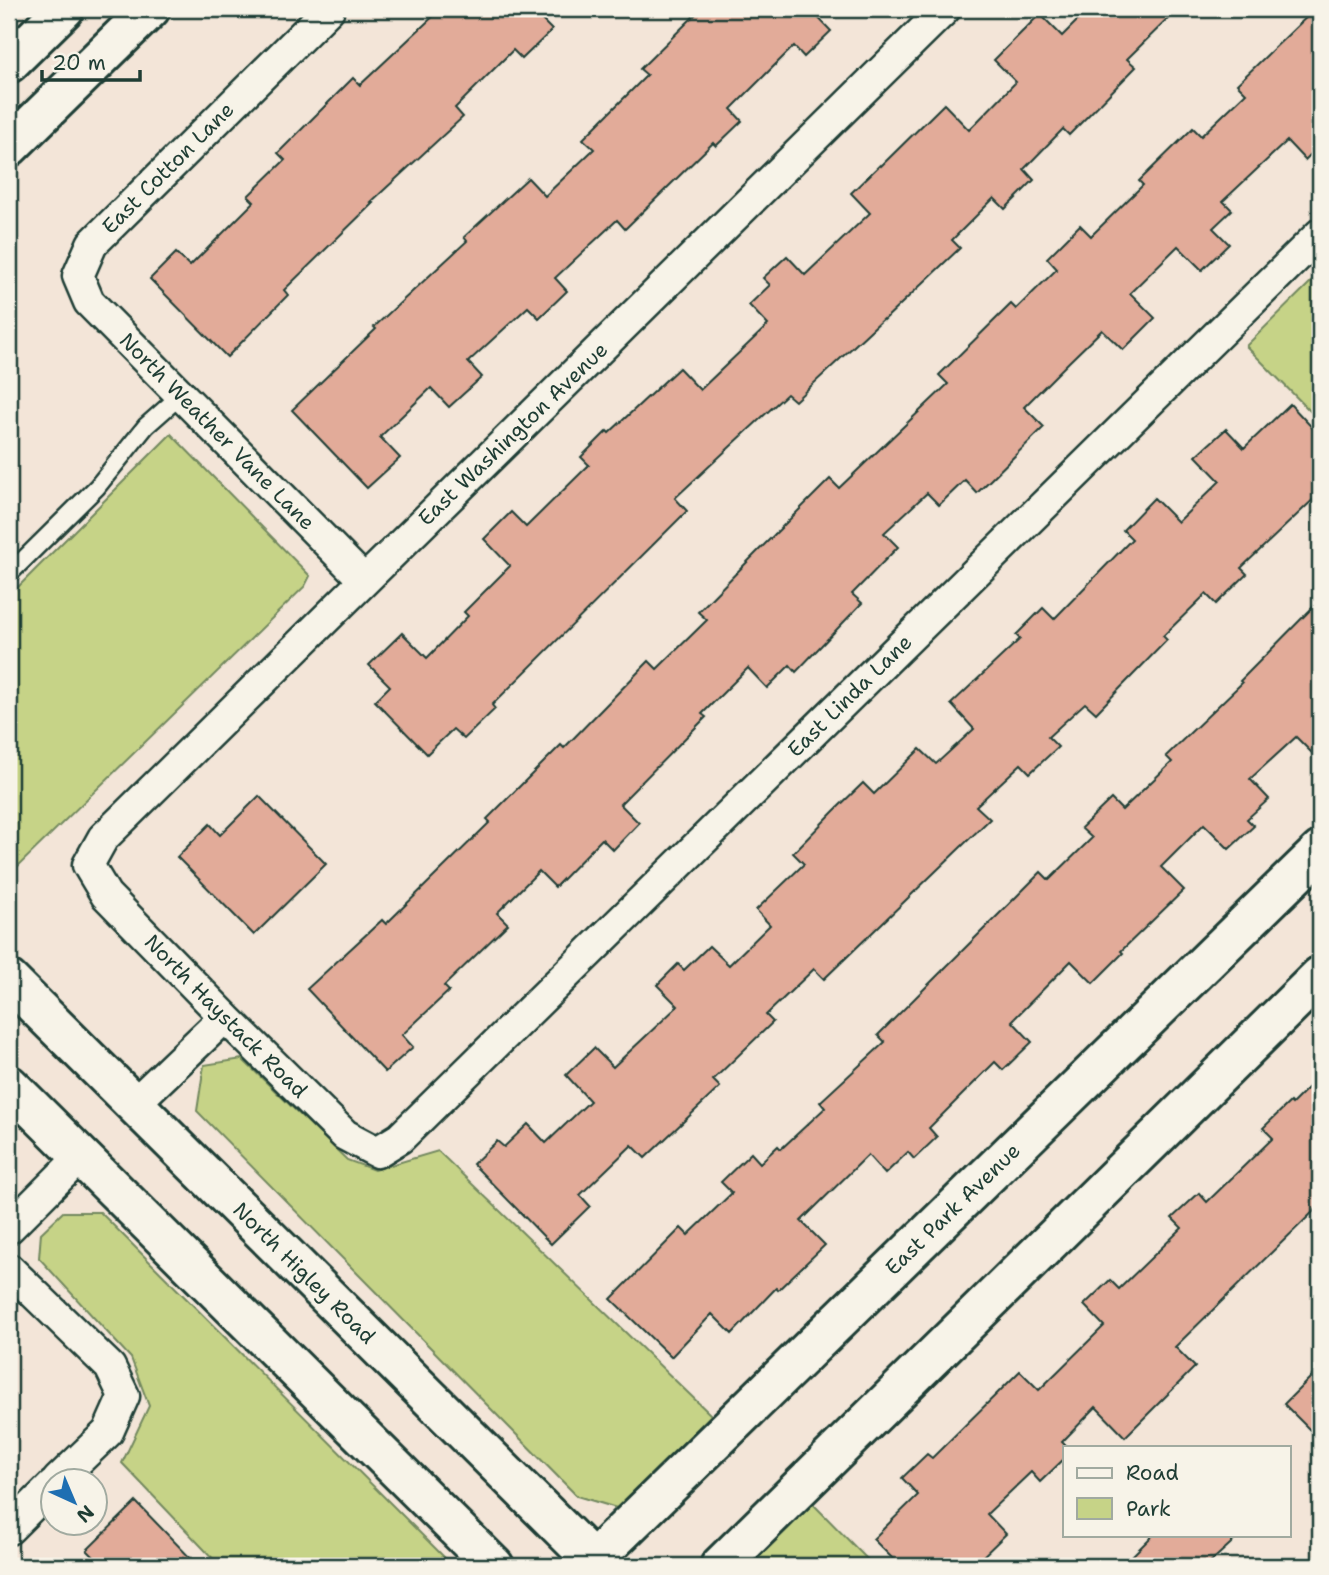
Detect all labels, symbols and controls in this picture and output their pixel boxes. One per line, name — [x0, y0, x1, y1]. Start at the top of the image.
scale bar — [42, 38, 140, 82]
text: 20 m — [52, 49, 106, 77]
street label: East Cotton Lane — [96, 96, 240, 240]
street label: North Weather Vane Lane — [113, 327, 321, 536]
street label: East Washington Avenue — [412, 336, 614, 532]
street label: East Linda Lane — [781, 628, 918, 764]
street label: North Haystack Road — [138, 928, 313, 1104]
street label: East Park Avenue — [879, 1137, 1026, 1282]
street label: North Higley Road — [227, 1196, 381, 1350]
legend — [1063, 1446, 1290, 1536]
text: Road — [1126, 1459, 1179, 1487]
north arrow — [38, 1466, 108, 1536]
text: Park — [1126, 1495, 1171, 1523]
text: N — [71, 1500, 100, 1528]

